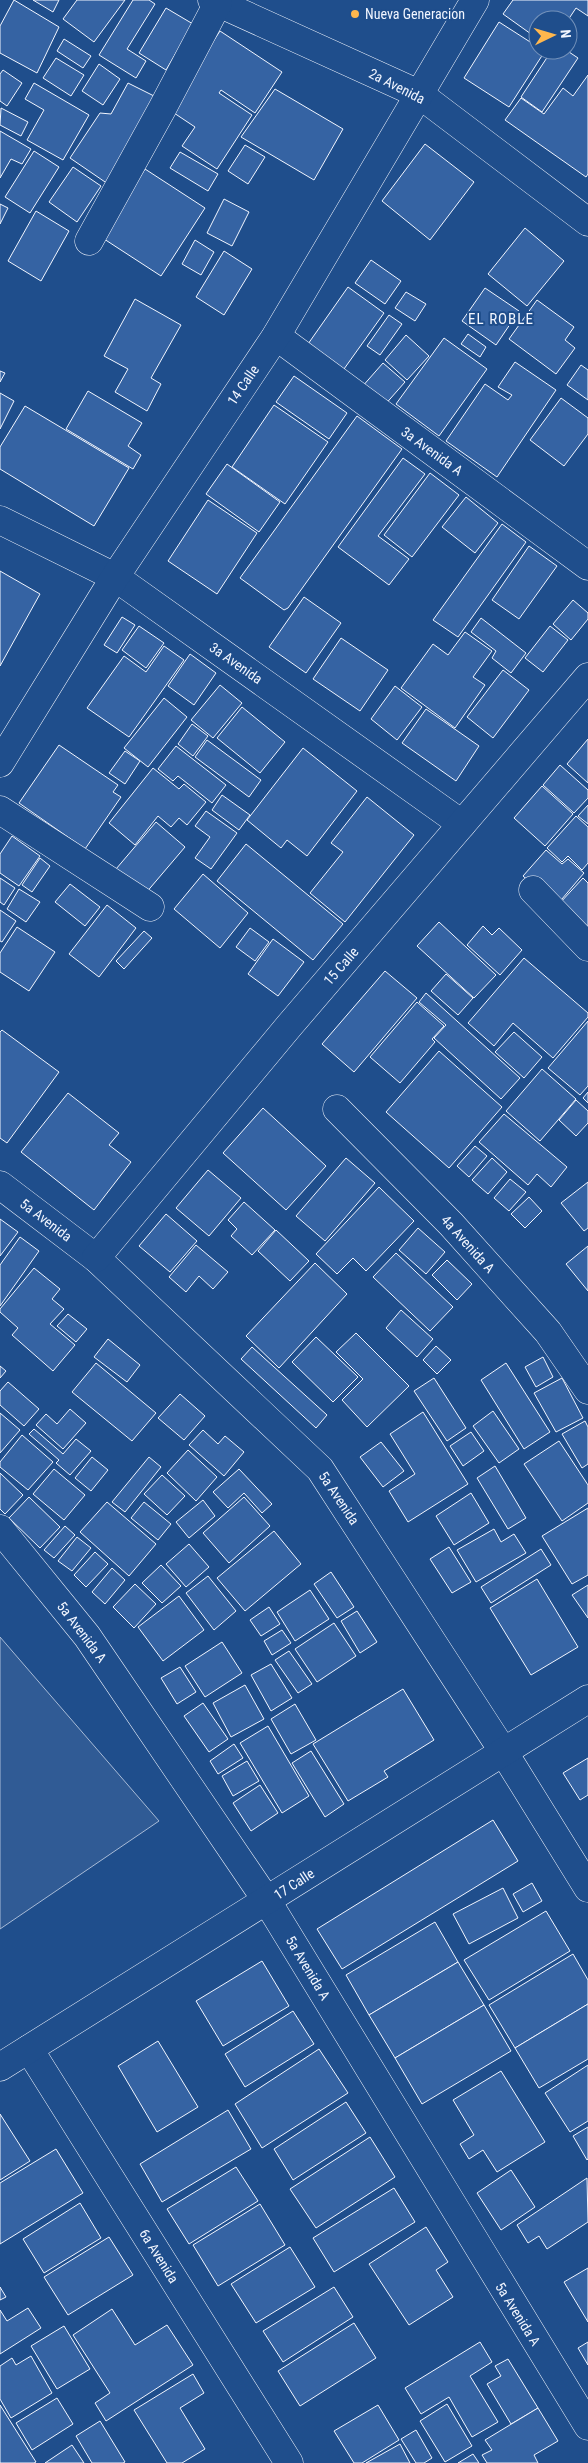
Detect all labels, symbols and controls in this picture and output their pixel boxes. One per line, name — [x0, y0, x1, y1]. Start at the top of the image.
place label: Nueva Generacion — [365, 6, 465, 22]
marker: Nueva Generacion — [349, 8, 361, 20]
north arrow — [528, 10, 578, 60]
text: N — [558, 29, 574, 39]
street label: 2a Avenida — [366, 65, 428, 107]
district label: EL ROBLE — [468, 310, 534, 328]
street label: 14 Calle — [224, 362, 262, 408]
street label: 3a Avenida A — [398, 423, 466, 479]
street label: 3a Avenida — [207, 639, 265, 687]
street label: 15 Calle — [320, 944, 362, 988]
street label: 5a Avenida — [17, 1195, 75, 1245]
street label: 4a Avenida A — [438, 1212, 498, 1276]
street label: 5a Avenida — [315, 1468, 363, 1528]
street label: 5a Avenida A — [54, 1598, 110, 1666]
street label: 17 Calle — [271, 1865, 317, 1903]
street label: 5a Avenida A — [283, 1933, 333, 2003]
street label: 6a Avenida — [136, 2226, 182, 2286]
street label: 5a Avenida A — [492, 2279, 544, 2349]

